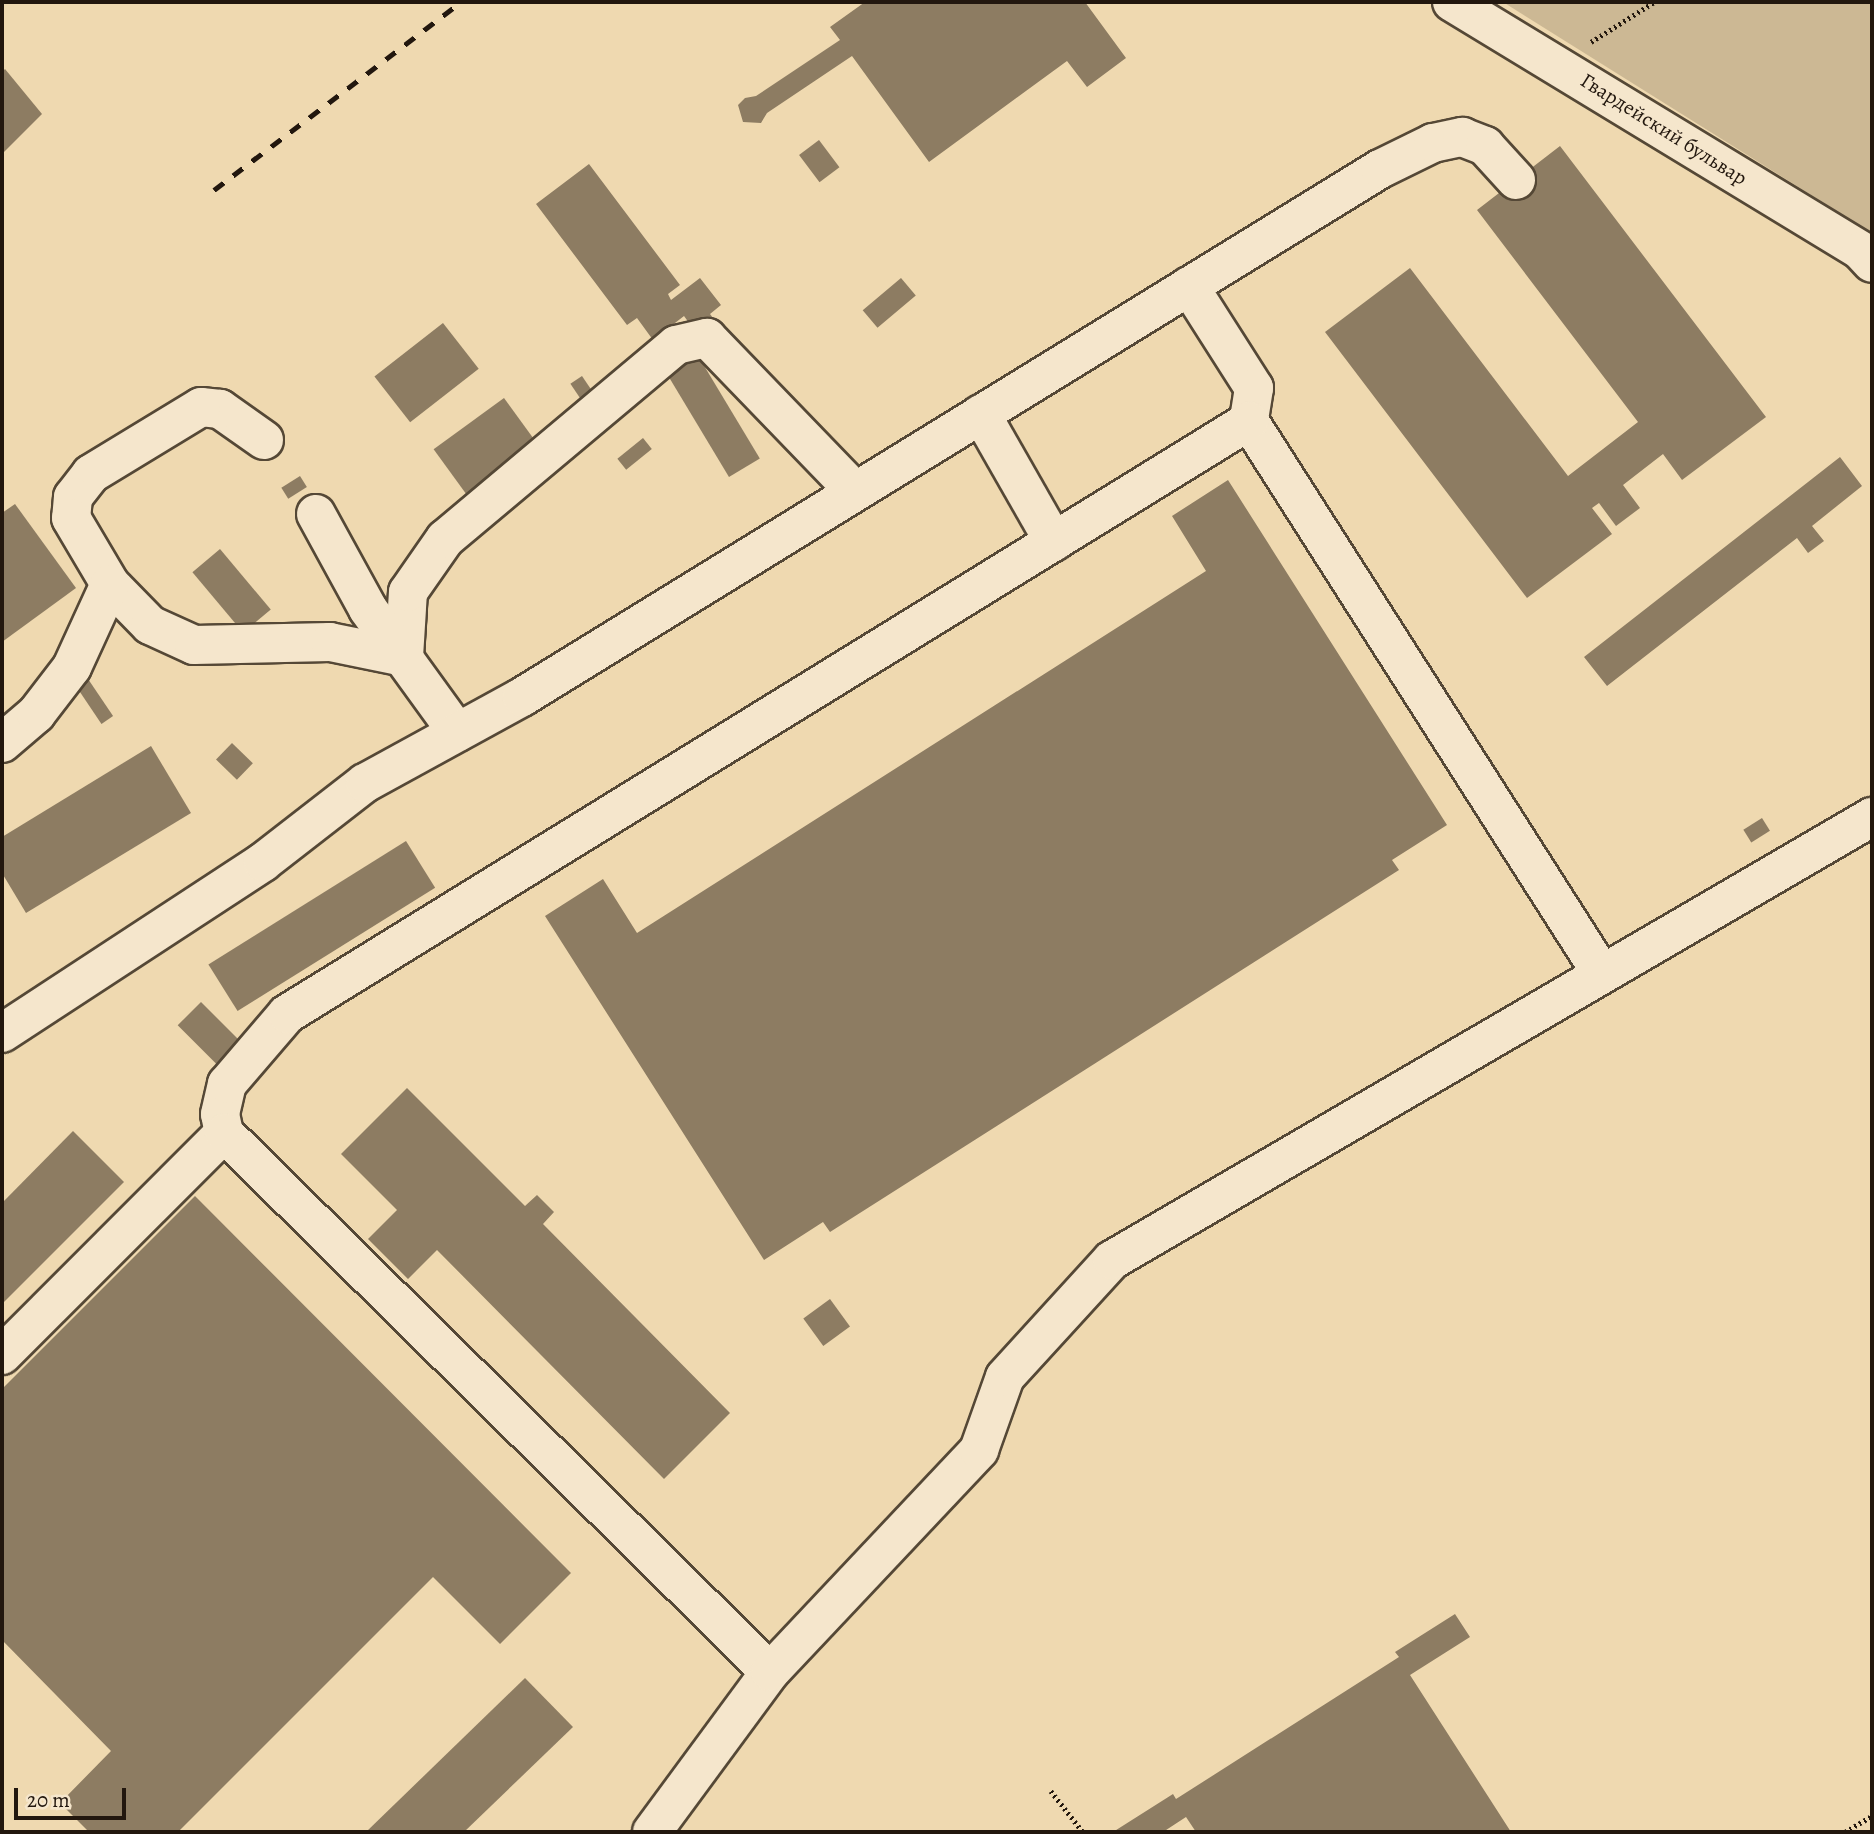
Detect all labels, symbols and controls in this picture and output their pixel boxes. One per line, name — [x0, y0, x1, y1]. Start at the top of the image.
street label: Гвардейский бульвар — [1576, 68, 1752, 190]
scale bar — [18, 1774, 130, 1818]
text: 20 m — [27, 1786, 70, 1814]

